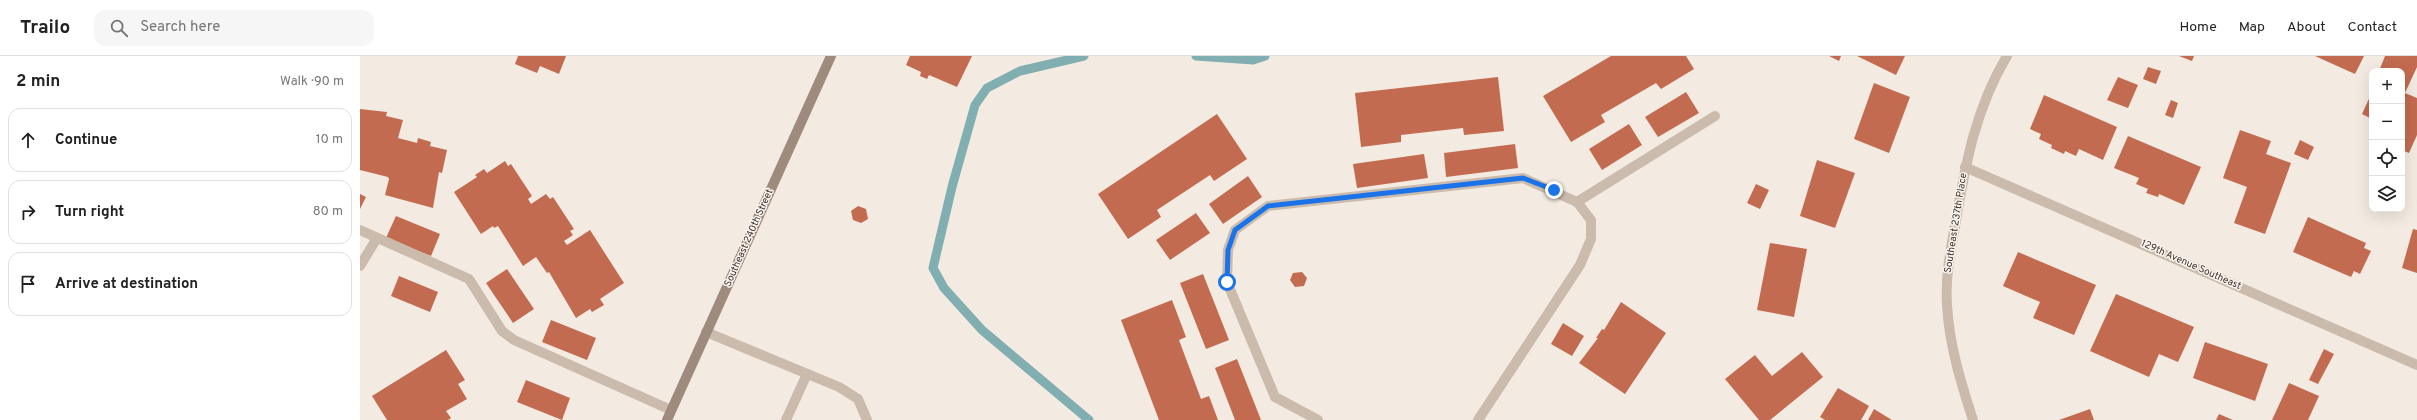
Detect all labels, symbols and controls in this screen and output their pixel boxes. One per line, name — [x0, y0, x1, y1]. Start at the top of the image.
search box — [94, 10, 374, 46]
text: Trailo — [20, 16, 70, 40]
icon: search — [108, 17, 130, 39]
text: Search here — [140, 18, 220, 37]
text: Home — [2180, 19, 2217, 36]
text: Map — [2239, 19, 2265, 36]
text: About — [2287, 19, 2326, 36]
text: Contact — [2348, 19, 2397, 36]
map controls — [2369, 68, 2405, 212]
button: + — [2369, 68, 2405, 104]
text: 2 min — [16, 71, 60, 93]
text: Walk · 90 m — [280, 74, 344, 90]
button: − — [2369, 104, 2405, 140]
icon: ahead — [17, 129, 39, 151]
text: Continue — [55, 131, 117, 150]
text: 10 m — [316, 132, 343, 148]
button: locate — [2369, 140, 2405, 176]
street label: Southeast 237th Place — [1942, 172, 1970, 274]
button: layers — [2369, 176, 2405, 212]
route end — [1545, 181, 1563, 199]
street label: Southeast 240th Street — [722, 187, 776, 289]
icon: right — [17, 201, 39, 223]
text: Turn right — [55, 203, 124, 222]
text: 80 m — [313, 204, 343, 220]
street label: 129th Avenue Southeast — [2139, 237, 2243, 293]
icon: arrive — [17, 273, 39, 295]
route start — [1218, 273, 1236, 291]
text: Arrive at destination — [55, 275, 198, 294]

